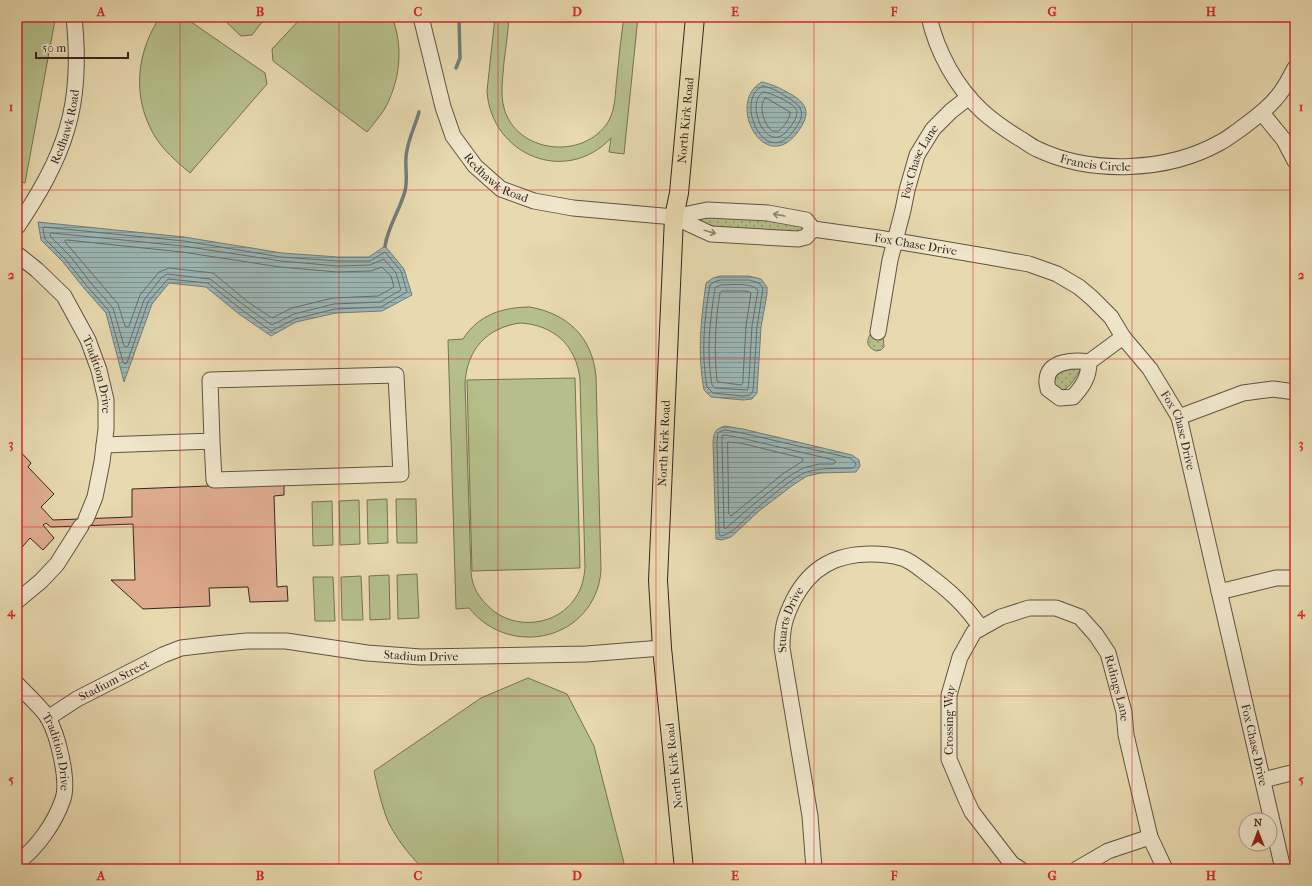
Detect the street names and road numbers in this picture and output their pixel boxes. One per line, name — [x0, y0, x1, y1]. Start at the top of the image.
street label: North Kirk Road — [675, 76, 697, 164]
street label: Redhawk Road — [47, 88, 82, 167]
street label: Fox Chase Lane — [898, 121, 941, 200]
street label: Redhawk Road — [461, 150, 531, 205]
street label: Francis Circle — [1059, 151, 1131, 174]
street label: Fox Chase Drive — [873, 231, 958, 258]
street label: Tradition Drive — [80, 333, 113, 413]
street label: Fox Chase Drive — [1158, 388, 1198, 472]
street label: North Kirk Road — [655, 399, 673, 487]
street label: Stuarts Drive — [775, 584, 807, 654]
street label: Stadium Drive — [383, 647, 459, 664]
street label: Ridings Lane — [1102, 653, 1132, 722]
street label: Stadium Street — [76, 656, 152, 704]
street label: Crossing Way — [942, 683, 959, 755]
street label: Fox Chase Drive — [1238, 702, 1271, 787]
street label: Tradition Drive — [39, 710, 72, 791]
street label: North Kirk Road — [662, 722, 685, 810]

